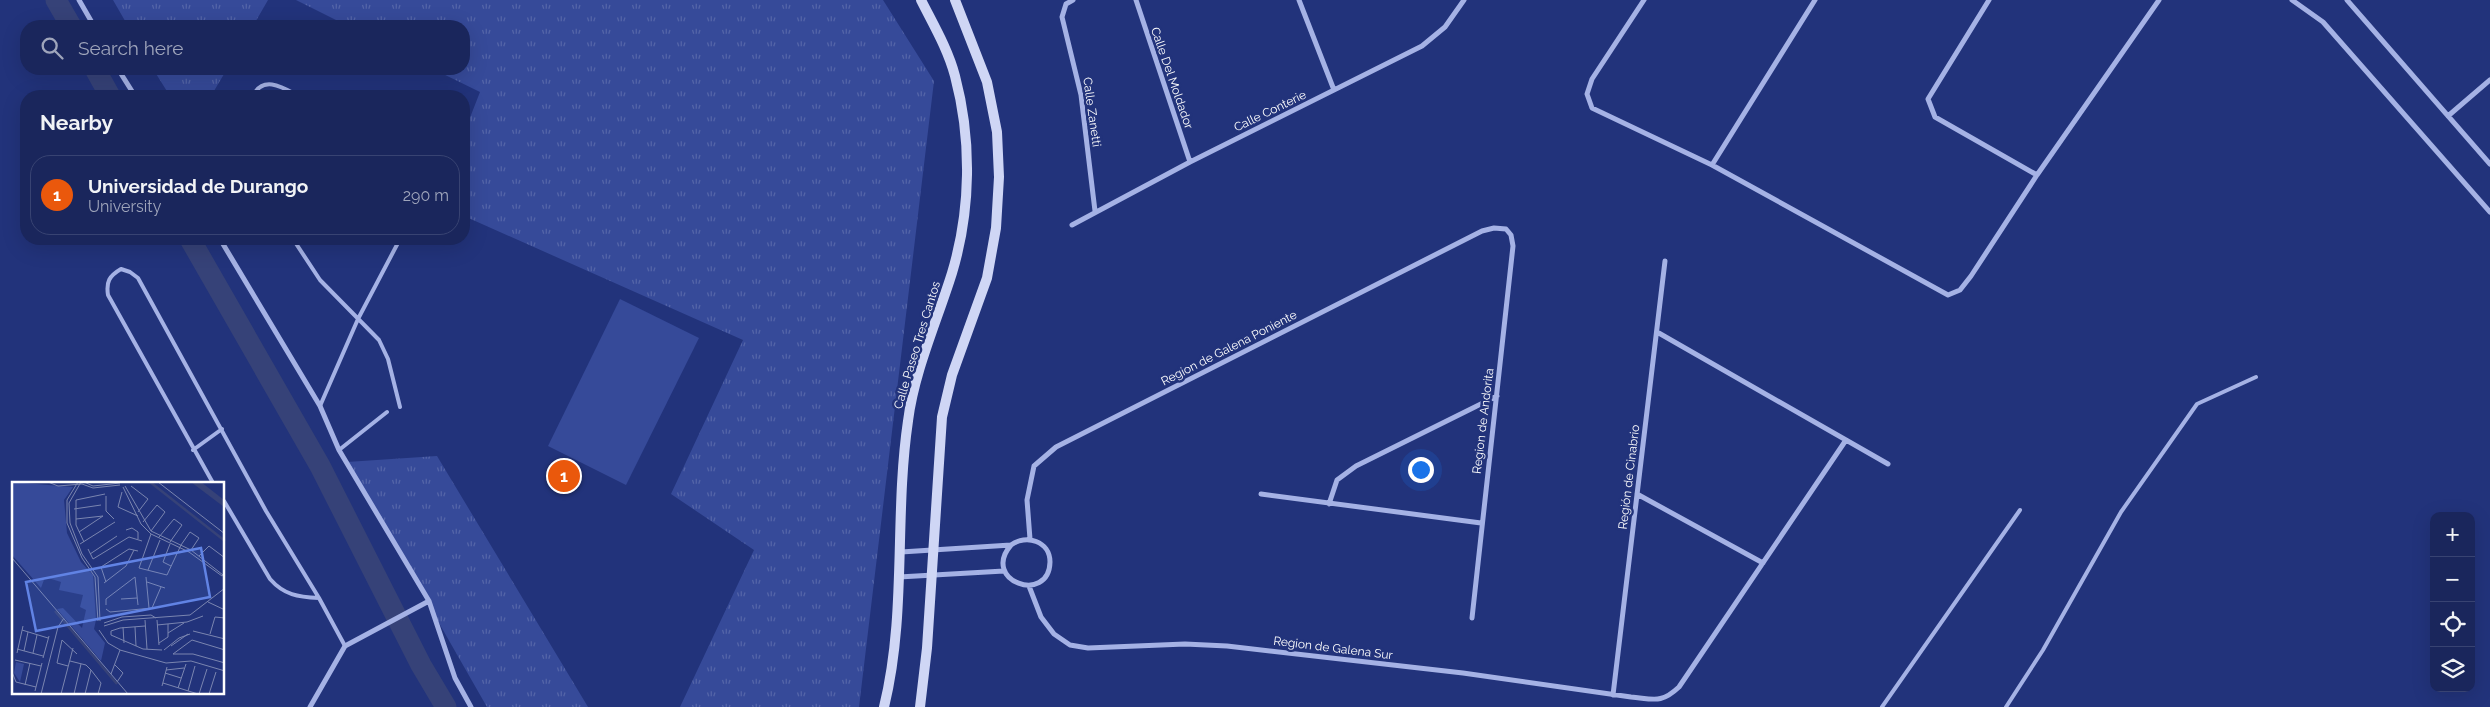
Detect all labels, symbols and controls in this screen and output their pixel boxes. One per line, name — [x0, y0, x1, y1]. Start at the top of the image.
search box — [20, 20, 470, 75]
street label: Calle Del Moldador — [1148, 25, 1196, 131]
icon: search — [38, 34, 66, 62]
text: Search here — [78, 37, 184, 59]
street label: Calle Zanetti — [1080, 76, 1104, 148]
street label: Calle Conterie — [1232, 87, 1308, 135]
text: Nearby — [40, 110, 113, 135]
text: Universidad de Durango — [88, 175, 308, 197]
text: 1 — [53, 186, 61, 205]
text: 290 m — [403, 186, 449, 205]
text: University — [88, 197, 161, 216]
street label: Calle Paseo Tres Cantos — [891, 279, 943, 411]
street label: Region de Galena Poniente — [1159, 308, 1299, 388]
street label: Region de Andorita — [1470, 367, 1496, 475]
street label: Región de Cinabrio — [1616, 424, 1642, 530]
pin: 1 — [548, 457, 580, 495]
your location — [1408, 457, 1434, 483]
inset map — [12, 482, 225, 694]
map controls — [2430, 512, 2475, 692]
button: + — [2430, 512, 2475, 557]
button: − — [2430, 557, 2475, 602]
button: locate — [2430, 602, 2475, 647]
street label: Region de Galena Sur — [1273, 634, 1394, 662]
button: layers — [2430, 647, 2475, 692]

